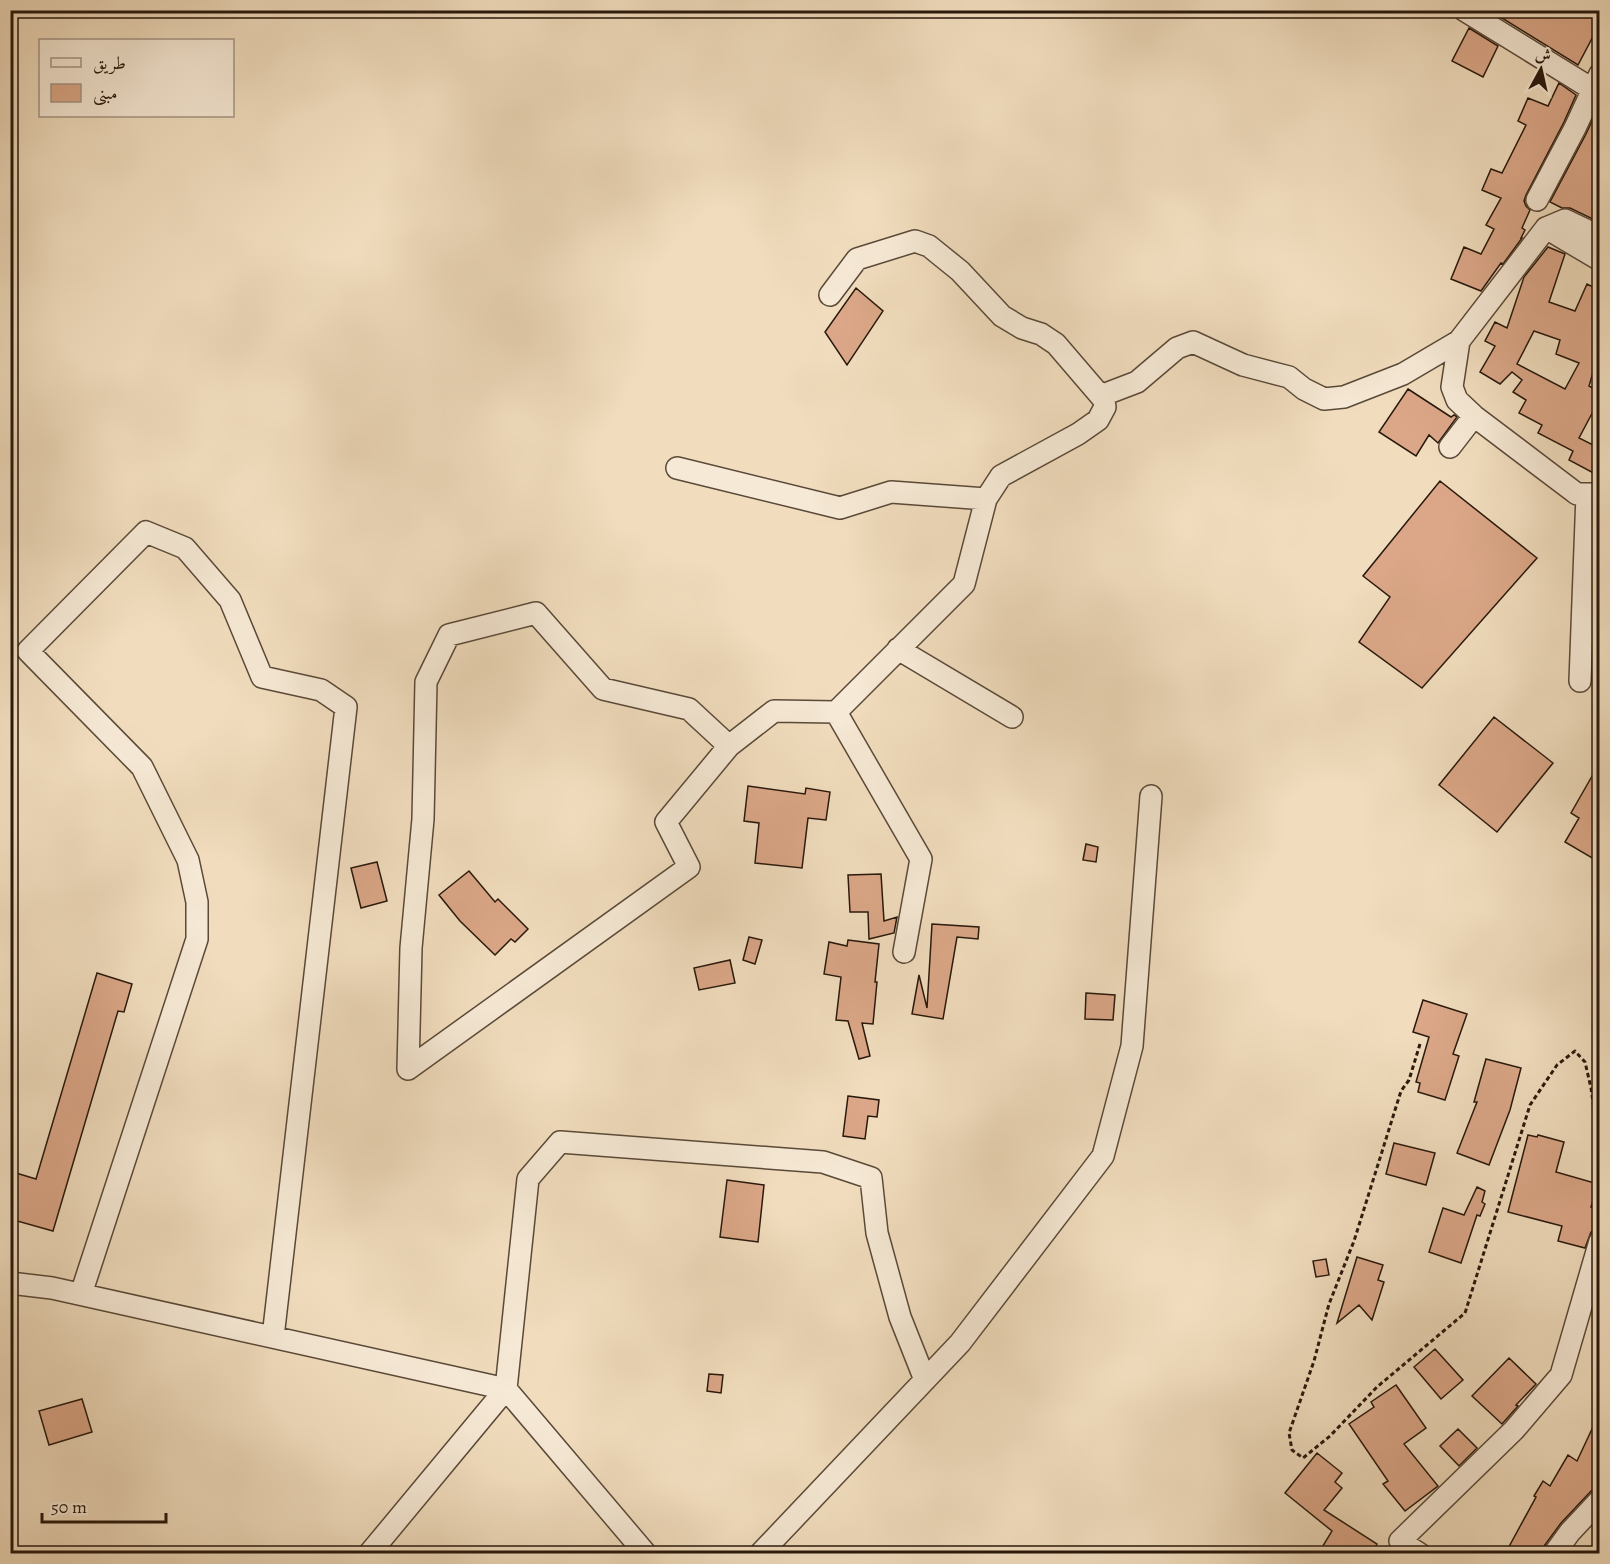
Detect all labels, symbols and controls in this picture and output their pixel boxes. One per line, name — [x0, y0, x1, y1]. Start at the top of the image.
legend — [39, 39, 234, 117]
north arrow — [1511, 39, 1571, 99]
text: ش — [1534, 43, 1552, 67]
text: طريق — [93, 51, 126, 75]
text: مبنى — [93, 81, 118, 106]
scale bar — [42, 1486, 166, 1524]
text: 50 m — [51, 1495, 87, 1519]

